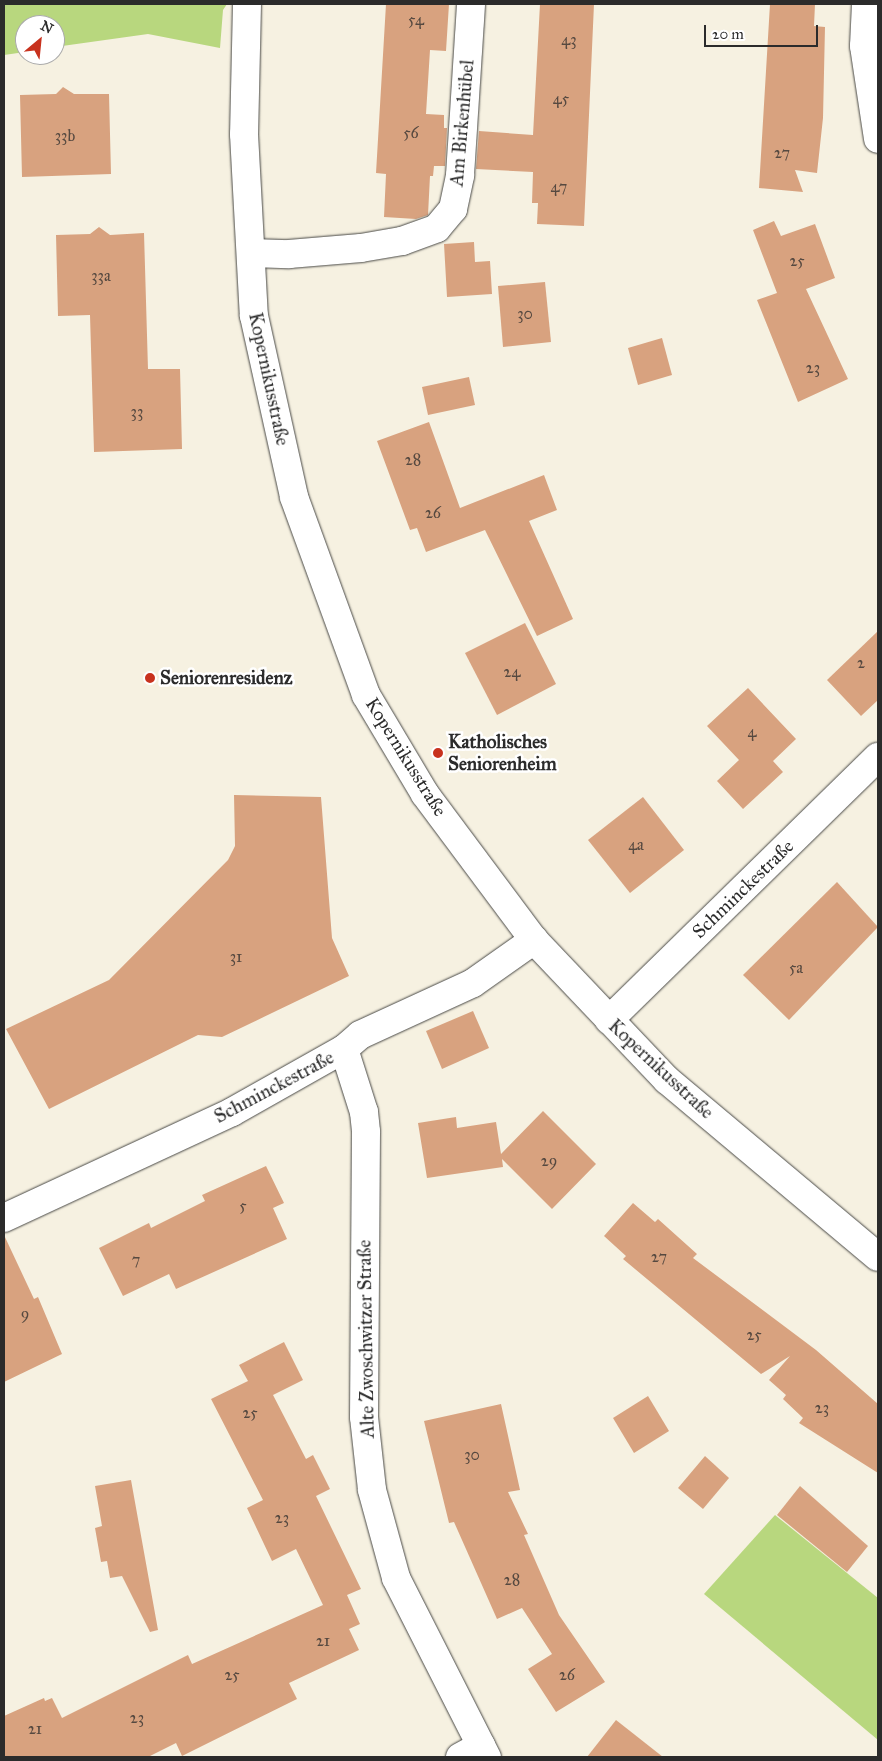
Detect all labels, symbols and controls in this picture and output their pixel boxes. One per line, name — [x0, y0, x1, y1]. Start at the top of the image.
house number: 54 — [408, 10, 424, 30]
north arrow — [15, 15, 65, 65]
scale bar — [707, 15, 821, 47]
text: N — [38, 17, 56, 37]
text: 20 m — [712, 25, 744, 43]
house number: 43 — [561, 30, 577, 50]
street label: Am Birkenhübel — [445, 59, 479, 187]
house number: 45 — [553, 89, 569, 109]
house number: 56 — [403, 123, 419, 143]
house number: 33b — [55, 126, 75, 146]
house number: 27 — [774, 143, 790, 163]
house number: 47 — [551, 177, 567, 197]
house number: 25 — [789, 251, 805, 271]
house number: 33a — [91, 266, 111, 286]
house number: 30 — [517, 304, 533, 324]
street label: Kopernikusstraße — [244, 310, 294, 448]
house number: 23 — [806, 358, 820, 378]
house number: 33 — [131, 402, 143, 422]
house number: 28 — [405, 450, 421, 470]
house number: 26 — [425, 503, 441, 523]
house number: 2 — [857, 653, 865, 673]
house number: 24 — [504, 662, 520, 682]
place label: Seniorenresidenz — [160, 667, 293, 689]
marker: Seniorenresidenz — [144, 672, 156, 684]
street label: Kopernikusstraße — [360, 694, 452, 820]
house number: 4 — [748, 722, 756, 742]
place label: Katholisches Seniorenheim — [448, 731, 557, 775]
marker: Katholisches Seniorenheim — [432, 747, 444, 759]
house number: 4a — [628, 835, 644, 855]
street label: Schminckestraße — [688, 835, 798, 943]
house number: 31 — [230, 947, 242, 967]
house number: 5a — [789, 958, 803, 978]
street label: Kopernikusstraße — [604, 1014, 718, 1124]
street label: Schminckestraße — [210, 1046, 338, 1128]
house number: 29 — [541, 1151, 557, 1171]
house number: 5 — [239, 1196, 247, 1216]
street label: Alte Zwoschwitzer Straße — [353, 1240, 379, 1438]
house number: 27 — [651, 1247, 667, 1267]
house number: 7 — [132, 1250, 140, 1270]
house number: 9 — [21, 1304, 29, 1324]
house number: 25 — [746, 1325, 762, 1345]
house number: 23 — [815, 1398, 829, 1418]
house number: 25 — [242, 1403, 258, 1423]
house number: 30 — [464, 1445, 480, 1465]
house number: 23 — [275, 1508, 289, 1528]
house number: 28 — [504, 1570, 520, 1590]
house number: 21 — [316, 1631, 330, 1651]
house number: 25 — [224, 1665, 240, 1685]
house number: 26 — [559, 1665, 575, 1685]
house number: 23 — [130, 1708, 144, 1728]
house number: 21 — [28, 1719, 42, 1739]

